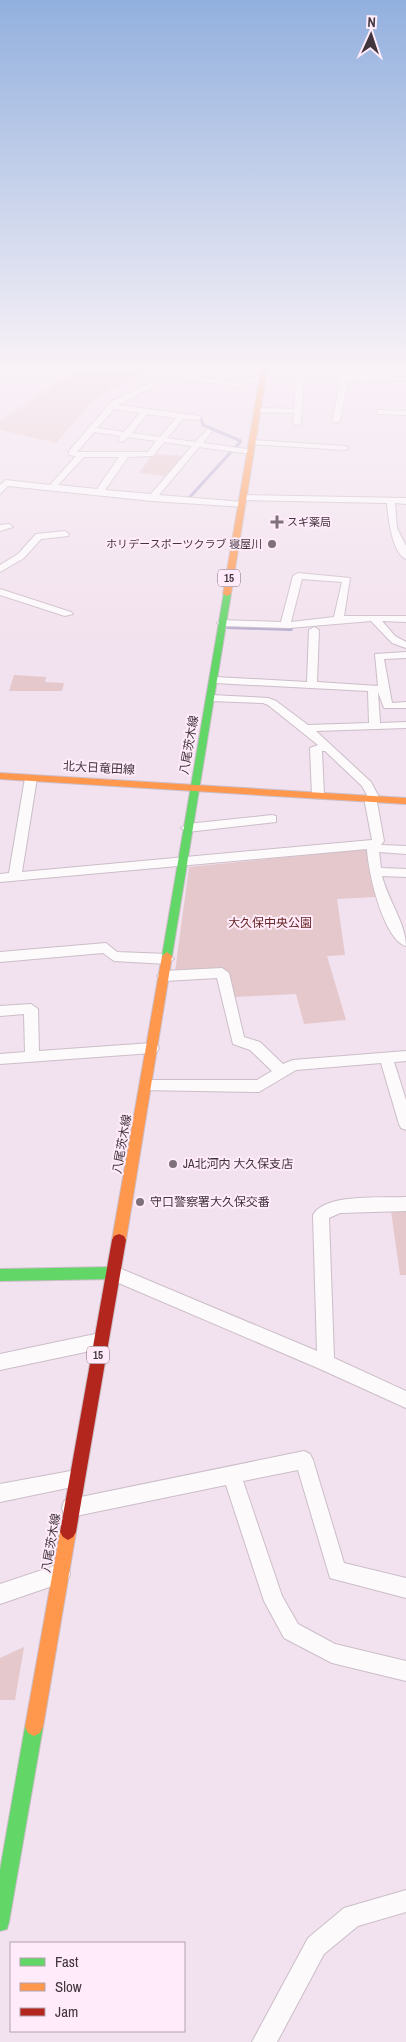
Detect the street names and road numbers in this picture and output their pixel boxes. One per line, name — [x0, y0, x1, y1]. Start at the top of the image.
road number: 15 — [218, 570, 240, 586]
street label: 八尾茨木線 — [176, 714, 202, 776]
street label: 北大日竜田線 — [63, 758, 135, 778]
street label: 八尾茨木線 — [109, 1113, 135, 1175]
road number: 15 — [87, 1346, 109, 1364]
street label: 八尾茨木線 — [38, 1512, 64, 1574]

